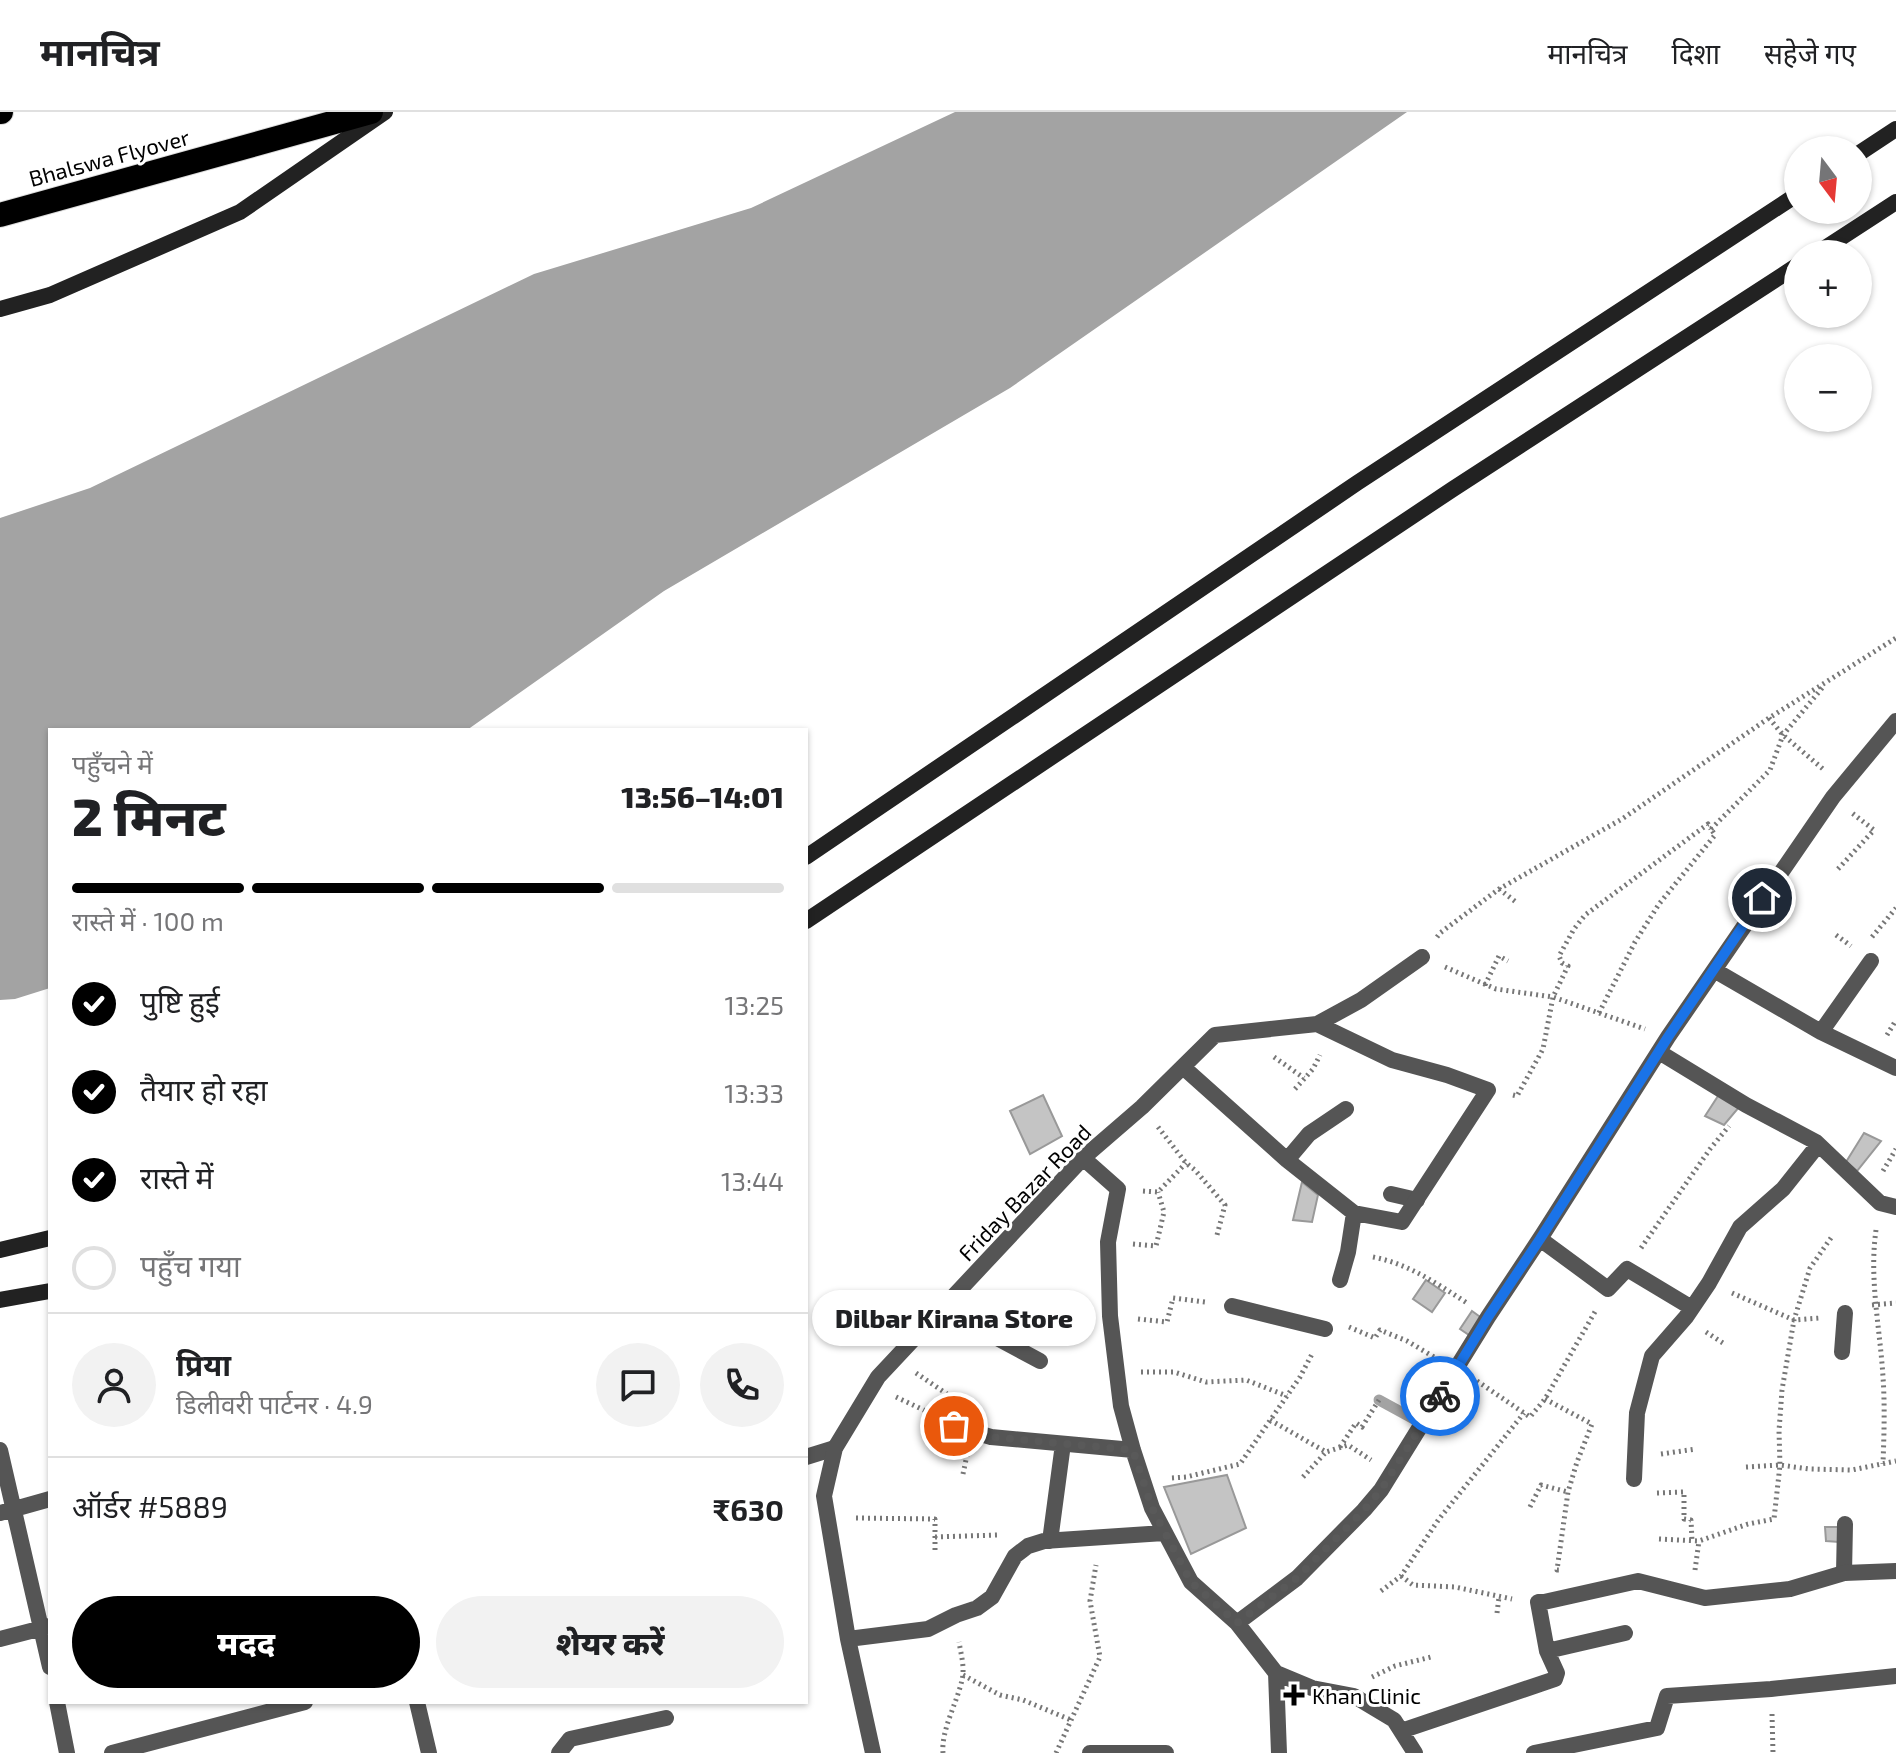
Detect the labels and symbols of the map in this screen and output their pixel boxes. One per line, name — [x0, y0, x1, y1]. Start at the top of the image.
street label: Bhalswa Flyover — [26, 123, 192, 191]
north arrow — [1784, 136, 1872, 224]
pin — [1728, 864, 1796, 932]
street label: Friday Bazar Road — [952, 1118, 1096, 1266]
callout: Dilbar Kirana Store — [812, 1290, 1096, 1346]
courier — [1400, 1356, 1480, 1436]
pin — [920, 1392, 988, 1460]
place label: Khan Clinic — [1312, 1682, 1421, 1708]
marker: Khan Clinic — [1283, 1684, 1305, 1706]

